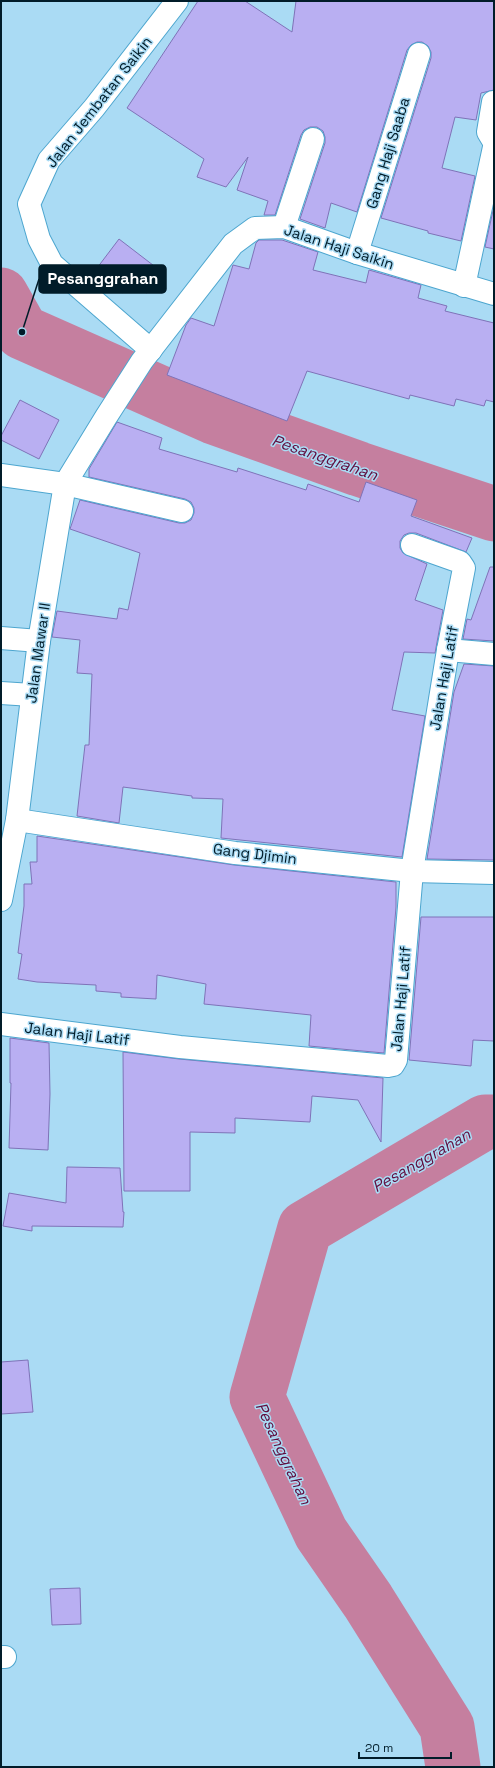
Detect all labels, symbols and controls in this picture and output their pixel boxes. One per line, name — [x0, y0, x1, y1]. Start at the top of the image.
street label: Jalan Jembatan Saikin — [41, 32, 156, 171]
street label: Gang Haji Saaba — [362, 94, 414, 211]
street label: Jalan Haji Saikin — [282, 220, 397, 273]
callout: Pesanggrahan — [39, 265, 166, 293]
text: Pesanggrahan — [48, 268, 158, 289]
water label: Pesanggrahan — [269, 430, 382, 486]
street label: Jalan Mawar II — [21, 601, 54, 704]
street label: Jalan Haji Latif — [425, 624, 462, 732]
street label: Gang Djimin — [212, 839, 298, 868]
street label: Jalan Haji Latif — [386, 945, 415, 1052]
street label: Jalan Haji Latif — [23, 1018, 131, 1049]
water label: Pesanggrahan — [368, 1123, 475, 1197]
water label: Pesanggrahan — [251, 1399, 317, 1509]
scale bar — [359, 1734, 451, 1760]
text: 20 m — [365, 1740, 393, 1756]

